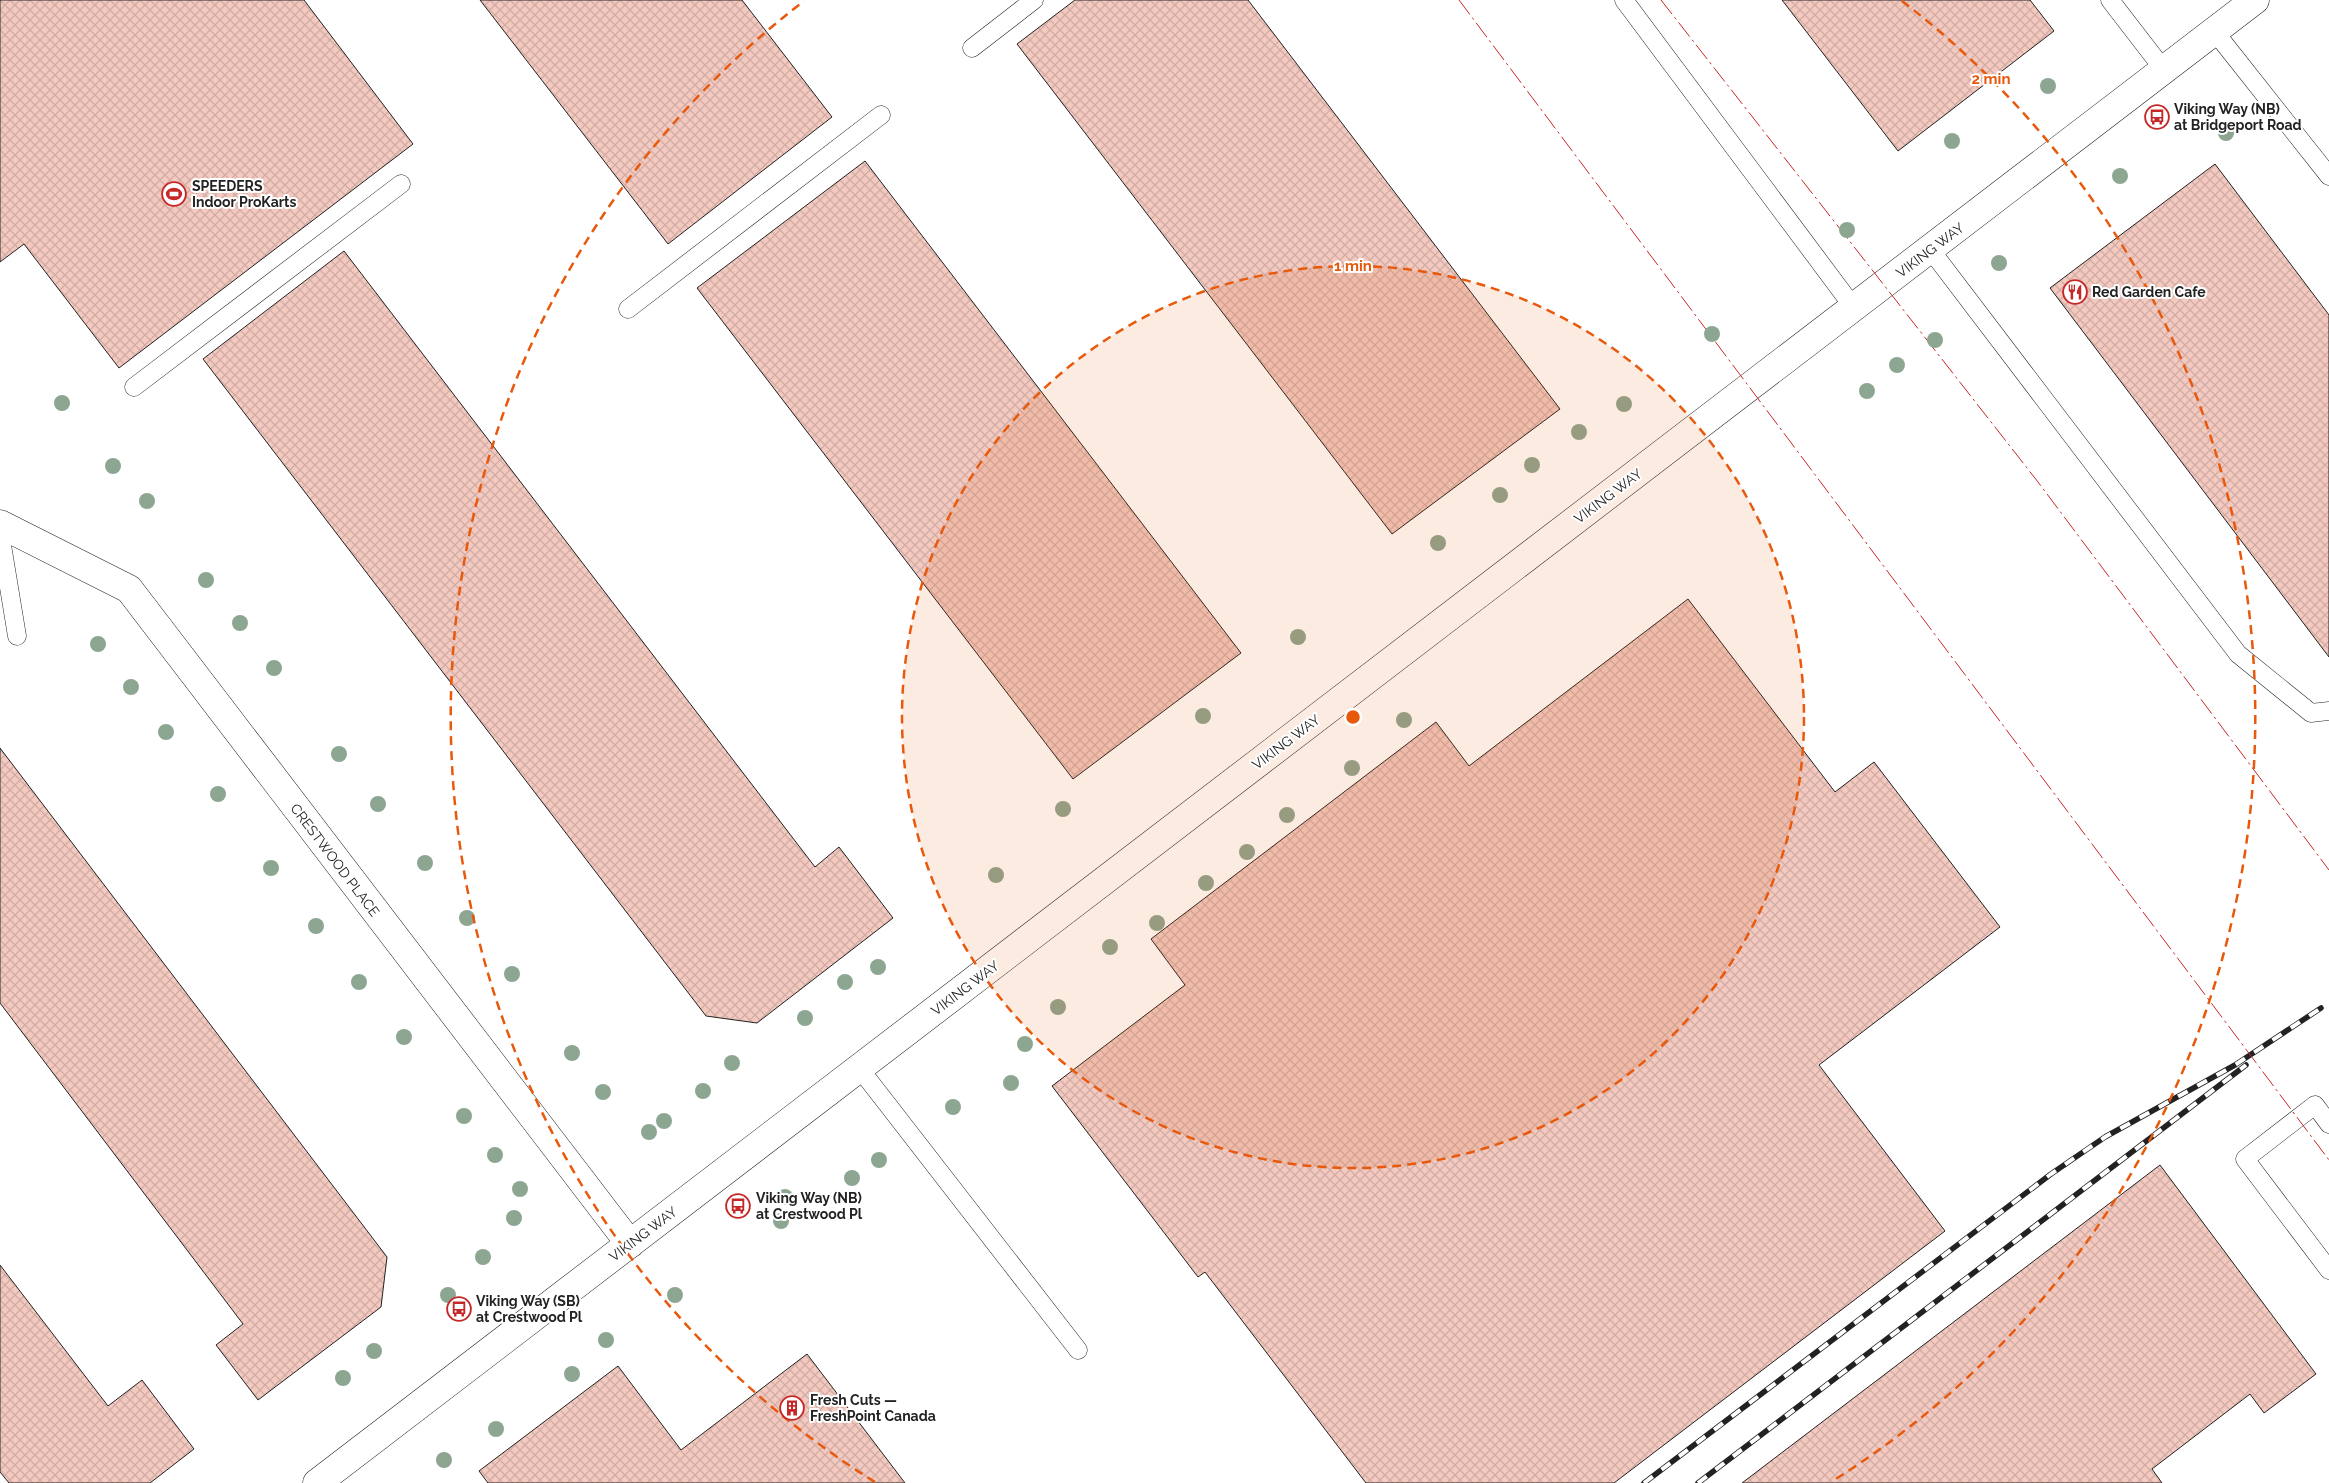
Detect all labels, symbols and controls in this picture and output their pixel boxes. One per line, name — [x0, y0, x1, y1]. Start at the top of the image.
text: 2 min — [1972, 70, 2010, 88]
place label: Viking Way (NB) at Bridgeport Road — [2174, 101, 2302, 133]
bus stop icon: Viking Way (NB) at Bridgeport Road — [2144, 104, 2170, 130]
place label: SPEEDERS Indoor ProKarts — [192, 178, 296, 210]
sports icon: SPEEDERS Indoor ProKarts — [161, 181, 187, 207]
street label: VIKING WAY — [1893, 219, 1967, 281]
text: 1 min — [1334, 257, 1372, 275]
restaurant icon: Red Garden Cafe — [2062, 279, 2088, 305]
place label: Red Garden Cafe — [2092, 284, 2206, 300]
street label: VIKING WAY — [1571, 465, 1645, 527]
centre of rings — [1344, 708, 1362, 726]
street label: VIKING WAY — [1249, 711, 1323, 773]
street label: CRESTWOOD PLACE — [287, 800, 383, 920]
street label: VIKING WAY — [928, 957, 1002, 1019]
place label: Viking Way (NB) at Crestwood Pl — [756, 1190, 863, 1222]
bus stop icon: Viking Way (NB) at Crestwood Pl — [725, 1193, 751, 1219]
street label: VIKING WAY — [606, 1203, 680, 1265]
place label: Viking Way (SB) at Crestwood Pl — [476, 1293, 583, 1325]
bus stop icon: Viking Way (SB) at Crestwood Pl — [446, 1296, 472, 1322]
place label: Fresh Cuts — FreshPoint Canada — [810, 1392, 936, 1424]
building icon: Fresh Cuts — FreshPoint Canada — [779, 1395, 805, 1421]

